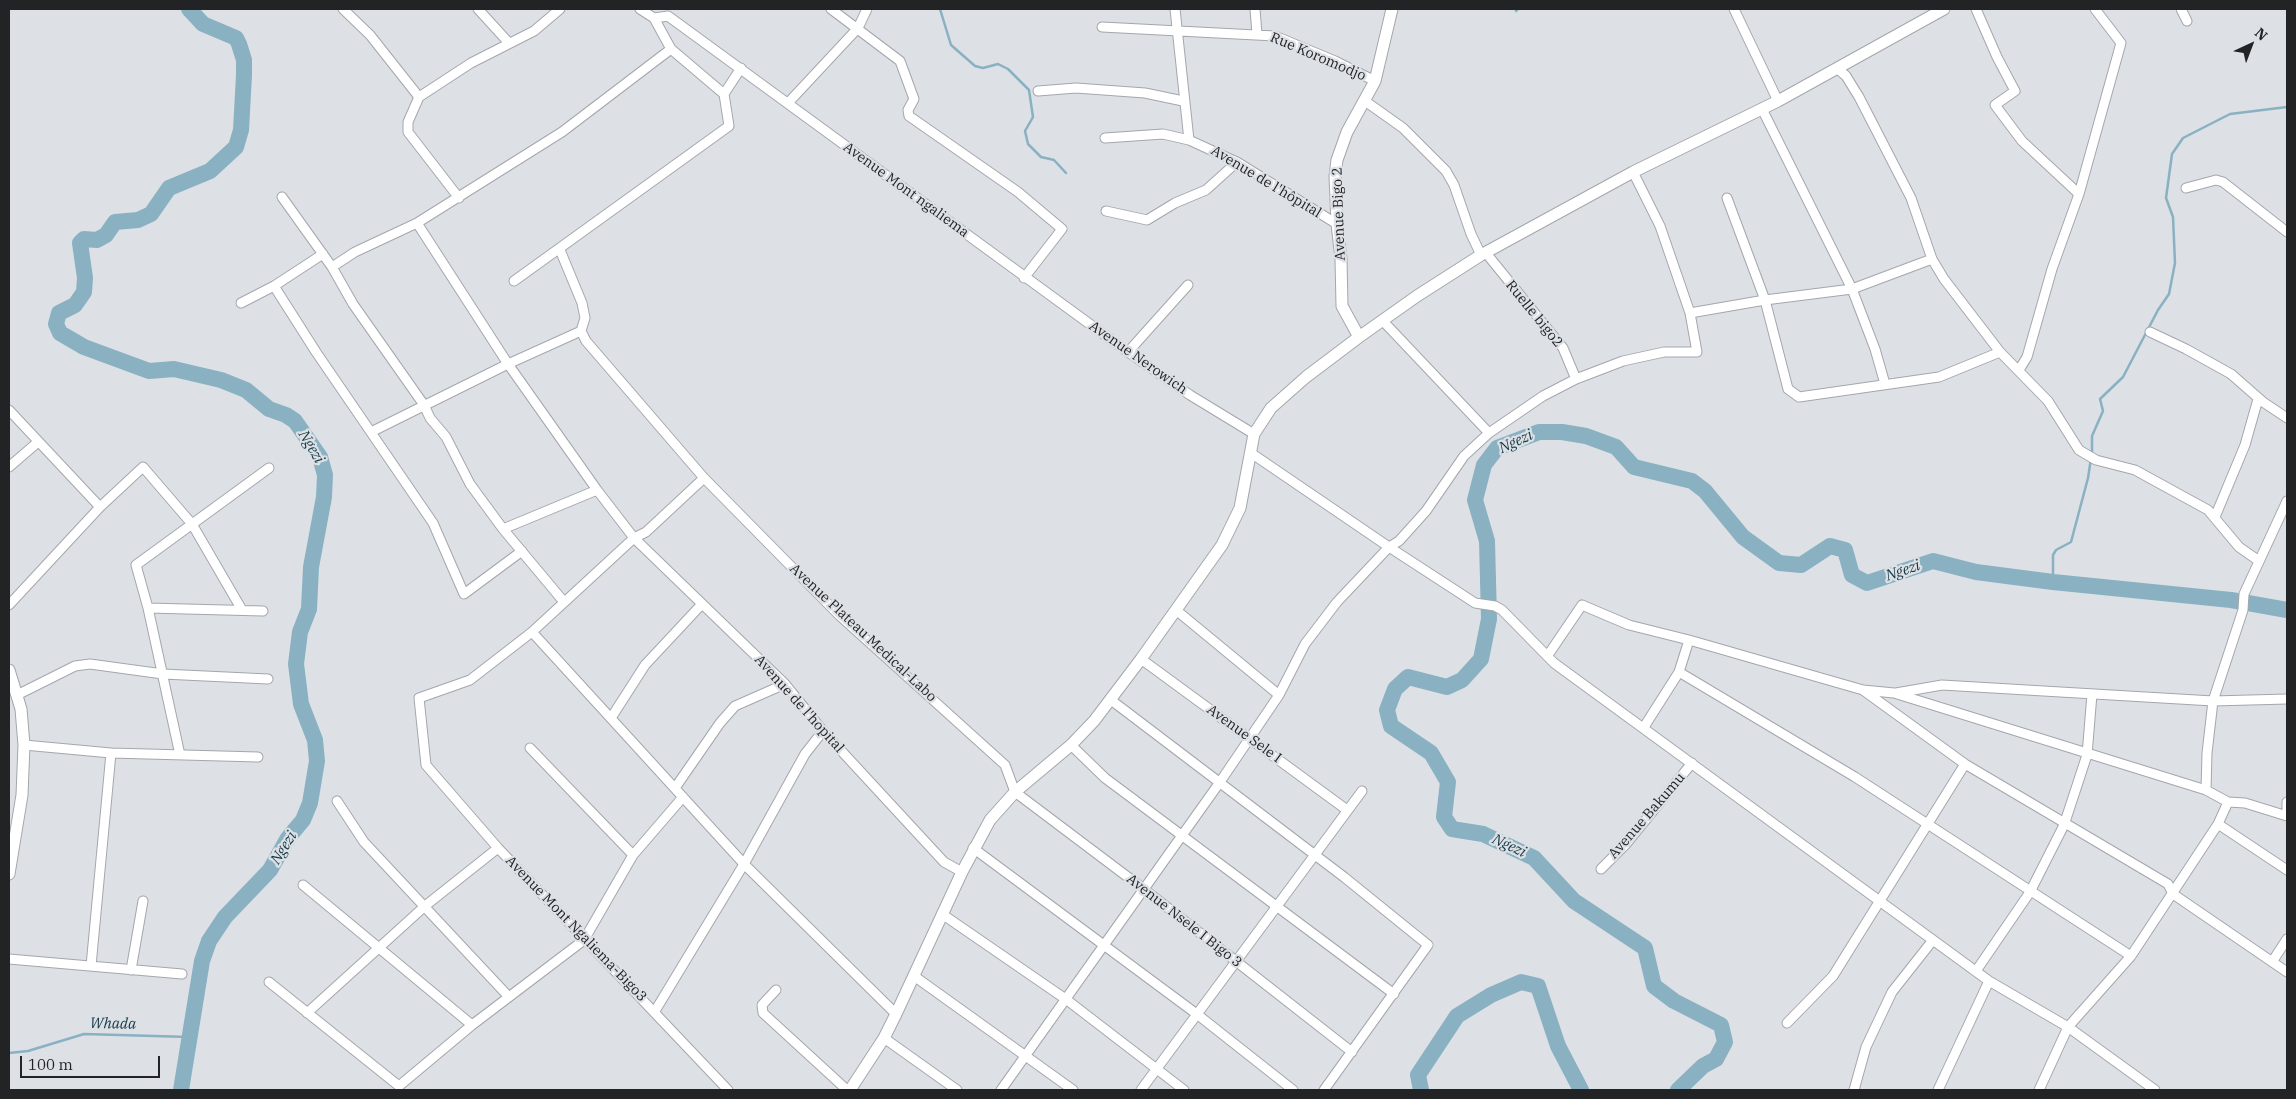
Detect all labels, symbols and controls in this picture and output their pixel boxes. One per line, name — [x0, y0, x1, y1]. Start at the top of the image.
north arrow — [2226, 20, 2276, 70]
text: N — [2251, 24, 2271, 44]
street label: Rue Koromodjo — [1268, 29, 1368, 85]
street label: Avenue Mont ngaliema — [840, 139, 972, 241]
street label: Avenue de l'hôpital — [1208, 142, 1324, 222]
street label: Avenue Bigo 2 — [1329, 167, 1349, 261]
street label: Ruelle bigo2 — [1502, 277, 1566, 351]
street label: Avenue Nerowich — [1086, 318, 1190, 398]
water label: Ngezi — [1496, 426, 1536, 458]
water label: Ngezi — [294, 427, 328, 467]
water label: Ngezi — [1883, 557, 1923, 585]
street label: Avenue Plateau Medical-Labo — [786, 561, 940, 705]
street label: Avenue de l'hopital — [751, 652, 847, 756]
street label: Avenue Sele I — [1203, 701, 1285, 767]
street label: Avenue Bakumu — [1605, 770, 1689, 862]
water label: Ngezi — [267, 828, 301, 868]
water label: Ngezi — [1489, 830, 1529, 862]
street label: Avenue Mont Ngaliema-Bigo3 — [502, 853, 650, 1005]
street label: Avenue Nsele I Bigo 3 — [1123, 871, 1245, 971]
water label: Whada — [90, 1015, 136, 1033]
scale bar — [22, 1046, 162, 1078]
text: 100 m — [28, 1055, 73, 1074]

